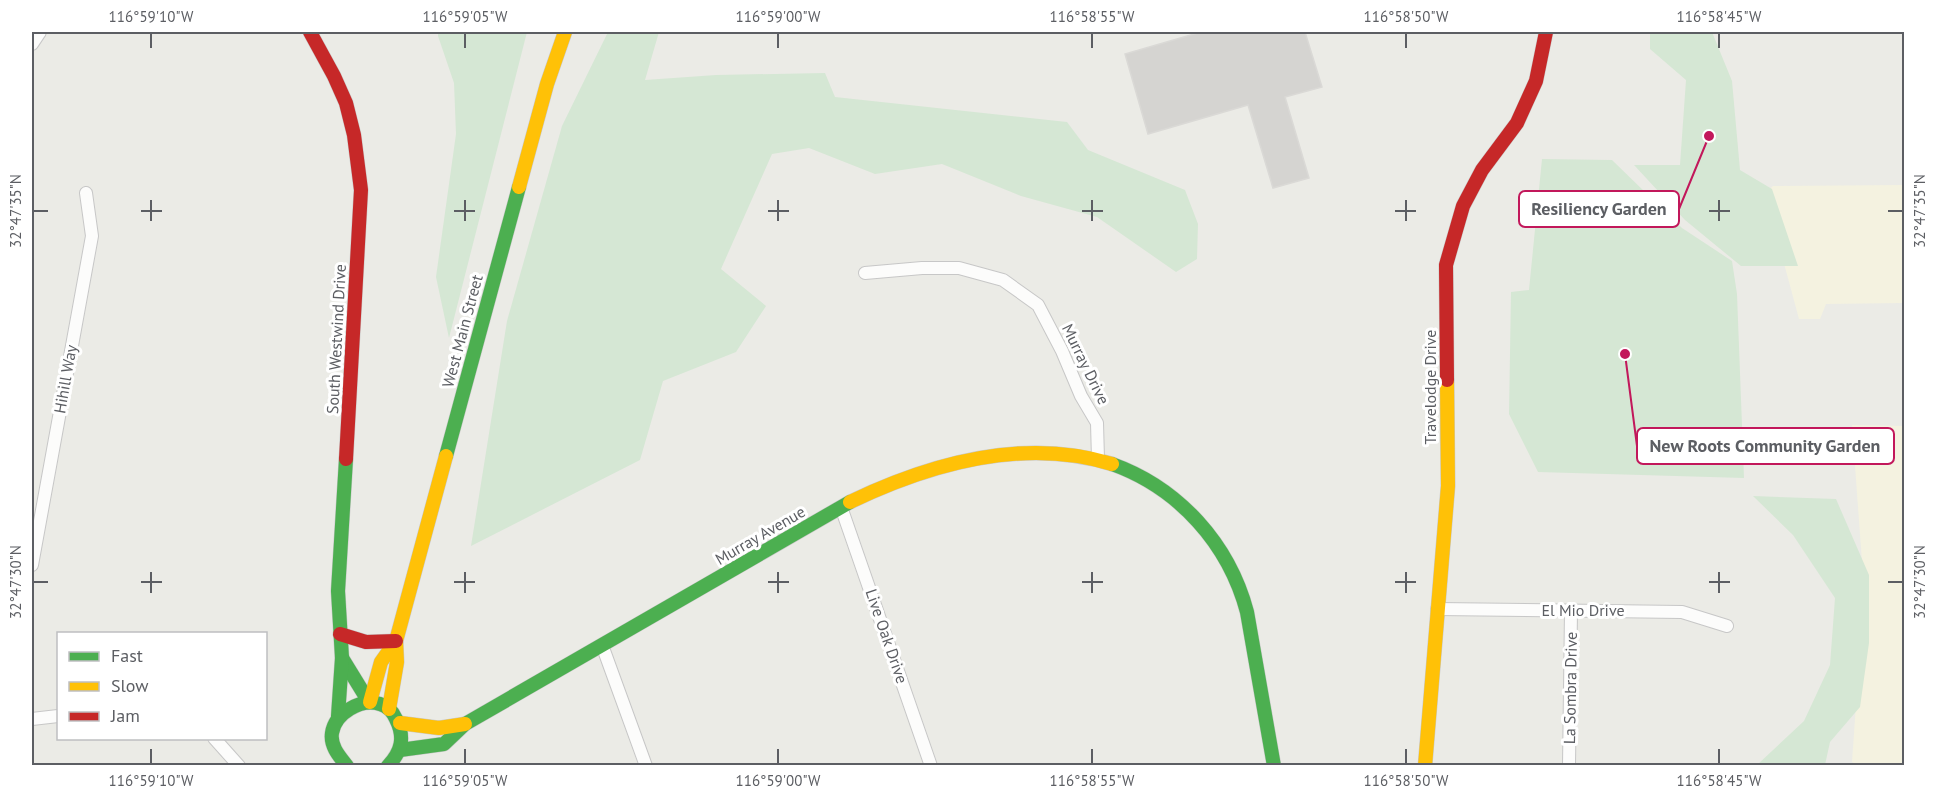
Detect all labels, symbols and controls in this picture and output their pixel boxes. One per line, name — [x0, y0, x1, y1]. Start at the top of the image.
text: 116°59'10"W — [109, 7, 194, 26]
text: 116°59'05"W — [423, 7, 508, 26]
text: 116°59'00"W — [736, 7, 821, 26]
text: 116°58'55"W — [1050, 7, 1135, 26]
text: 116°58'50"W — [1364, 7, 1449, 26]
text: 116°58'45"W — [1677, 7, 1762, 26]
text: 32°47'35"N — [6, 174, 25, 248]
text: 32°47'35"N — [1910, 174, 1929, 248]
callout: Resiliency Garden — [1519, 191, 1679, 227]
text: Resiliency Garden — [1531, 197, 1667, 220]
street label: South Westwind Drive — [322, 263, 350, 415]
street label: West Main Street — [437, 272, 487, 390]
street label: Murray Drive — [1058, 320, 1114, 408]
street label: Travelodge Drive — [1420, 330, 1440, 444]
street label: Hihill Way — [49, 343, 81, 415]
callout: New Roots Community Garden — [1637, 428, 1894, 464]
text: New Roots Community Garden — [1650, 434, 1880, 457]
street label: Murray Avenue — [711, 501, 809, 569]
text: 32°47'30"N — [6, 545, 25, 619]
text: 32°47'30"N — [1910, 545, 1929, 619]
street label: Live Oak Drive — [861, 586, 913, 686]
street label: El Mio Drive — [1541, 600, 1625, 620]
legend — [57, 632, 267, 740]
street label: La Sombra Drive — [1559, 632, 1581, 744]
text: Fast — [111, 644, 143, 667]
text: Slow — [111, 674, 149, 697]
text: Jam — [110, 704, 140, 727]
text: 116°59'10"W — [109, 771, 194, 790]
text: 116°59'05"W — [423, 771, 508, 790]
text: 116°59'00"W — [736, 771, 821, 790]
text: 116°58'55"W — [1050, 771, 1135, 790]
text: 116°58'50"W — [1364, 771, 1449, 790]
text: 116°58'45"W — [1677, 771, 1762, 790]

